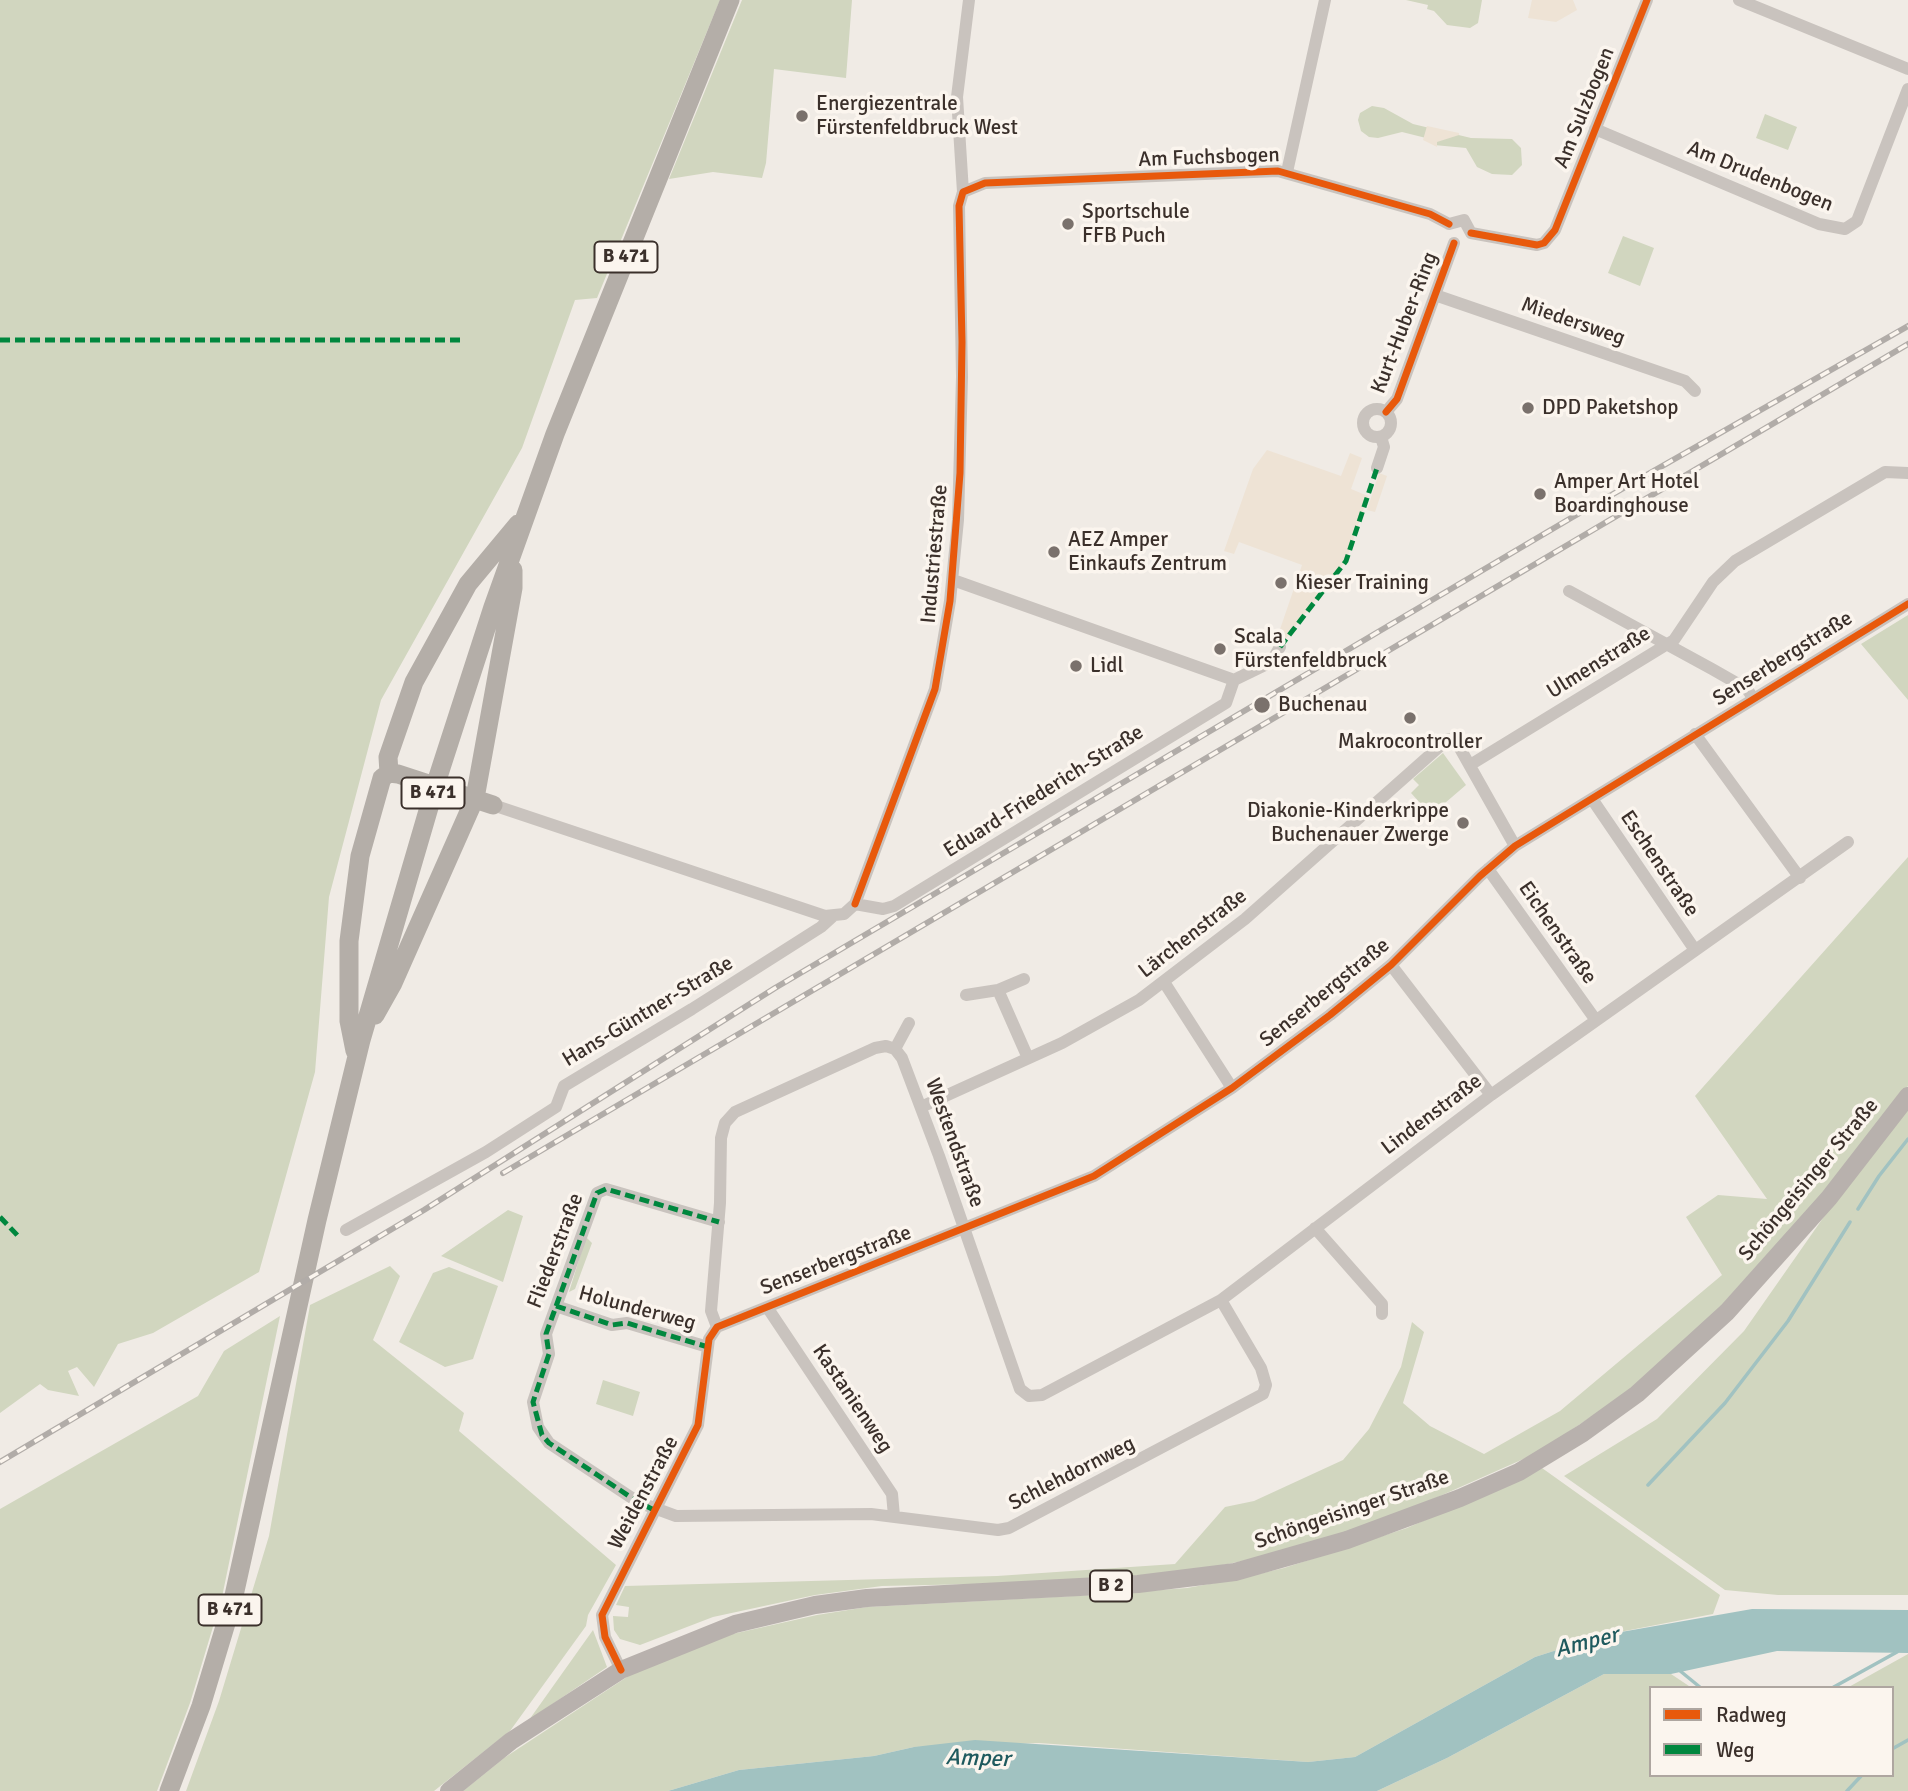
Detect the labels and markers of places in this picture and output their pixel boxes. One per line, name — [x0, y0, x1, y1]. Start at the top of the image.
place label: Energiezentrale Fürstenfeldbruck West — [816, 91, 1018, 141]
marker: Energiezentrale Fürstenfeldbruck West — [794, 108, 810, 124]
place label: Sportschule FFB Puch — [1082, 199, 1190, 249]
marker: Sportschule FFB Puch — [1060, 216, 1076, 232]
place label: DPD Paketshop — [1542, 395, 1679, 421]
marker: DPD Paketshop — [1520, 400, 1536, 416]
place label: Amper Art Hotel Boardinghouse — [1554, 469, 1699, 519]
marker: Amper Art Hotel Boardinghouse — [1532, 486, 1548, 502]
place label: AEZ Amper Einkaufs Zentrum — [1068, 527, 1227, 577]
marker: AEZ Amper Einkaufs Zentrum — [1046, 544, 1062, 560]
place label: Kieser Training — [1295, 570, 1429, 596]
marker: Kieser Training — [1273, 575, 1289, 591]
place label: Scala Fürstenfeldbruck — [1234, 624, 1387, 674]
marker: Scala Fürstenfeldbruck — [1212, 641, 1228, 657]
place label: Lidl — [1090, 653, 1124, 679]
marker: Lidl — [1068, 658, 1084, 674]
place label: Buchenau — [1278, 692, 1368, 718]
marker: Buchenau — [1252, 695, 1272, 715]
marker: Makrocontroller — [1402, 710, 1418, 726]
place label: Makrocontroller — [1338, 729, 1482, 755]
place label: Diakonie-Kinderkrippe Buchenauer Zwerge — [1247, 798, 1449, 848]
marker: Diakonie-Kinderkrippe Buchenauer Zwerge — [1455, 815, 1471, 831]

